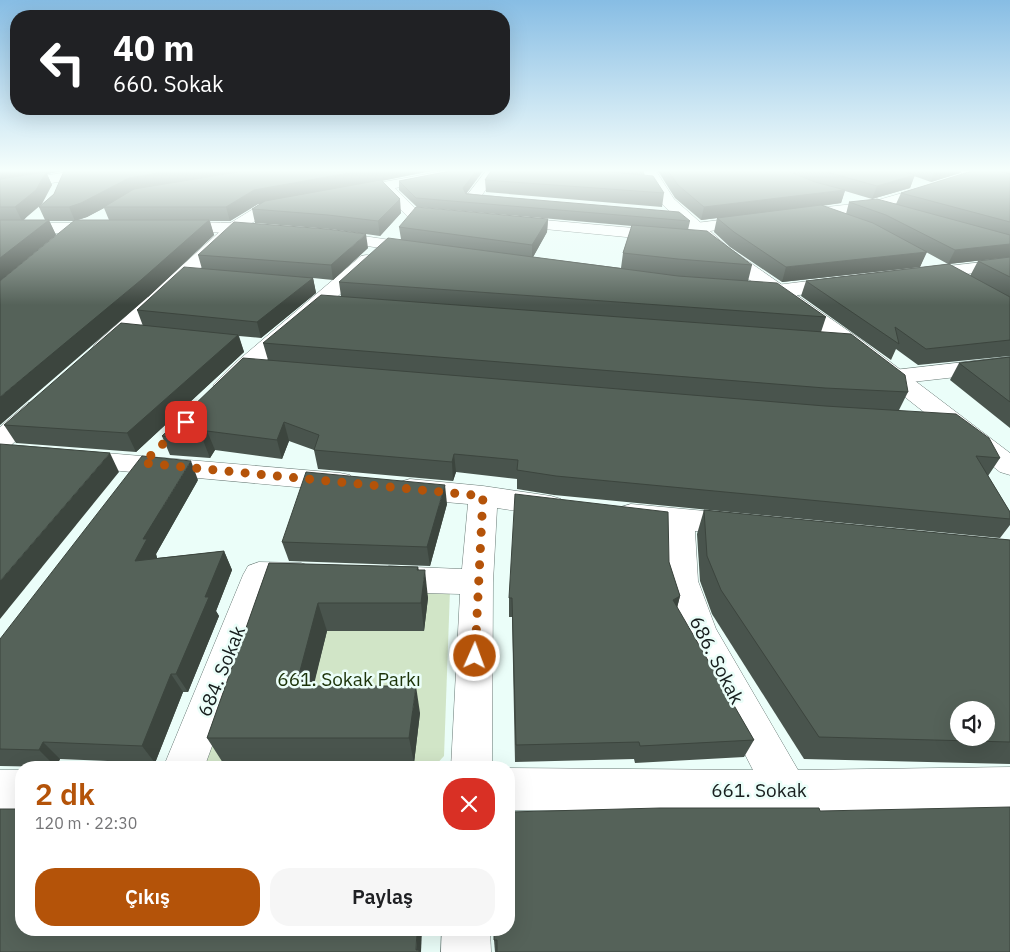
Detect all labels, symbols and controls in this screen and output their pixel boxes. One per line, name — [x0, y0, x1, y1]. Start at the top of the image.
text: 40 m — [113, 25, 195, 71]
icon: left — [30, 30, 95, 95]
text: 660. Sokak — [113, 69, 224, 98]
pin — [165, 401, 207, 443]
icon: arrive — [172, 408, 200, 436]
street label: 686. Sokak — [685, 612, 749, 708]
street label: 684. Sokak — [192, 622, 250, 720]
position arrow — [448, 629, 500, 681]
park label: 661. Sokak Parkı — [277, 667, 421, 691]
map controls — [950, 701, 995, 746]
button: sound — [950, 701, 995, 746]
text: 2 dk — [35, 774, 95, 813]
button: close — [443, 778, 495, 830]
street label: 661. Sokak — [711, 778, 807, 802]
text: 120 m · 22:30 — [35, 813, 137, 833]
button: Çıkış — [35, 868, 260, 926]
button: Paylaş — [270, 868, 495, 926]

